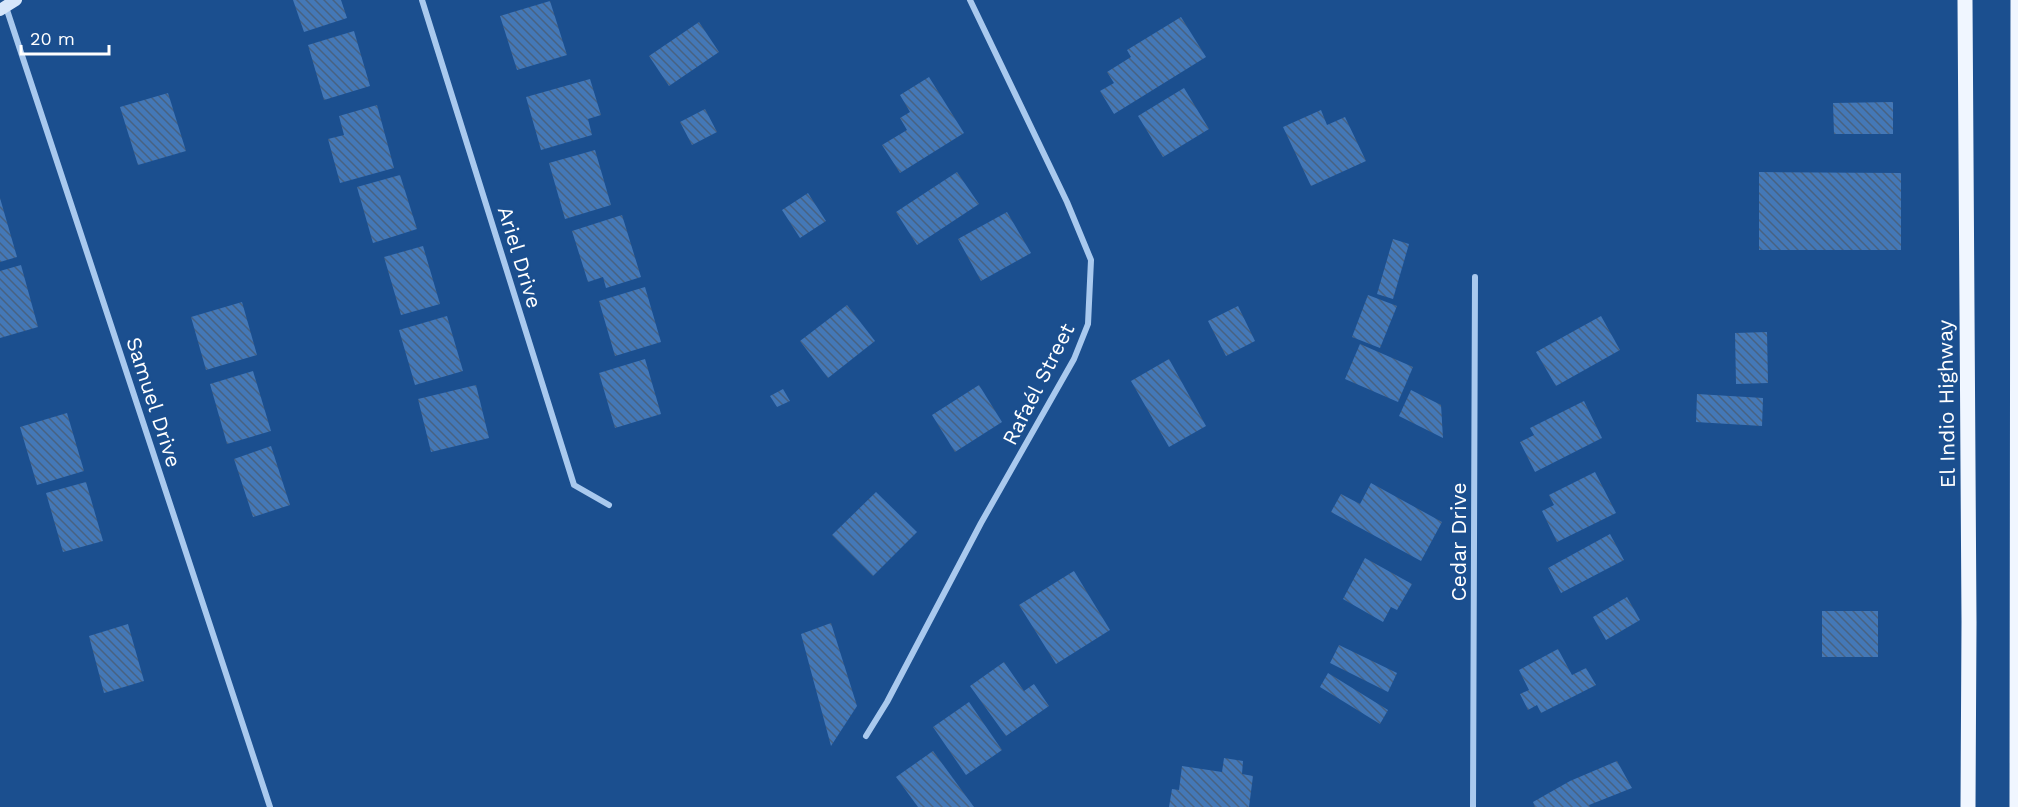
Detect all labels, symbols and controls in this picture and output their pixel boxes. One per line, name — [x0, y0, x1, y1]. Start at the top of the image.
scale bar — [21, 18, 110, 56]
text: 20 m — [30, 28, 75, 49]
street label: Ariel Drive — [493, 203, 547, 311]
street label: Rafaél Street — [997, 319, 1080, 449]
street label: El Indio Highway — [1932, 319, 1960, 488]
street label: Samuel Drive — [121, 334, 187, 470]
street label: Cedar Drive — [1446, 482, 1471, 602]

